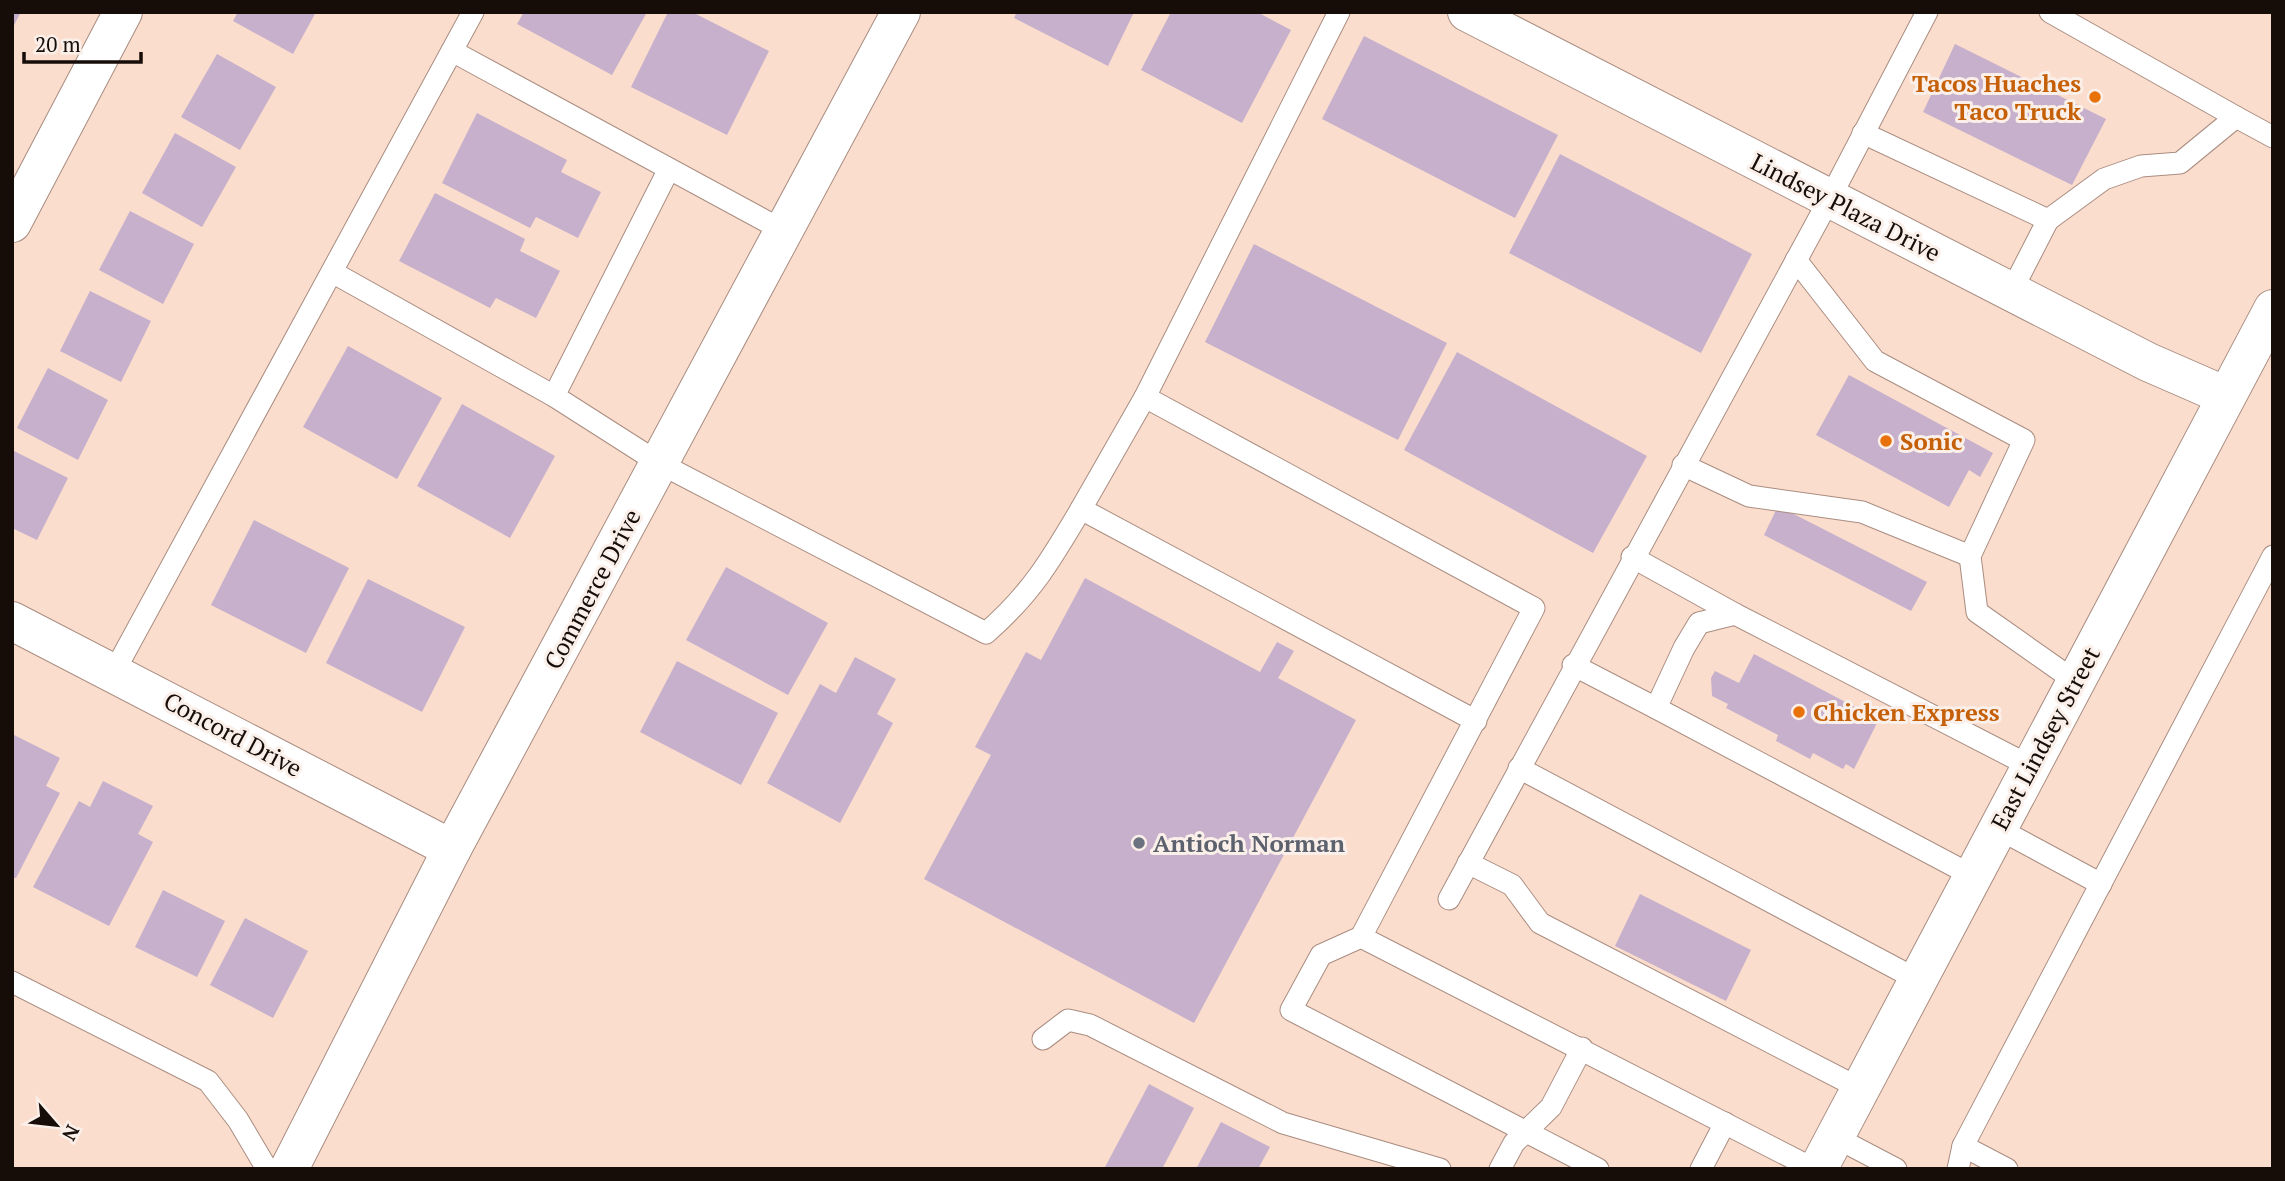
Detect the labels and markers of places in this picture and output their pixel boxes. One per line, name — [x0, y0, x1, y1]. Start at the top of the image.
place label: Tacos Huaches Taco Truck — [1912, 67, 2081, 127]
marker: Tacos Huaches Taco Truck — [2087, 89, 2103, 105]
place label: Sonic — [1900, 425, 1963, 457]
marker: Sonic — [1878, 433, 1894, 449]
place label: Chicken Express — [1813, 696, 2000, 728]
marker: Chicken Express — [1791, 704, 1807, 720]
place label: Antioch Norman — [1153, 827, 1346, 859]
marker: Antioch Norman — [1131, 835, 1147, 851]

